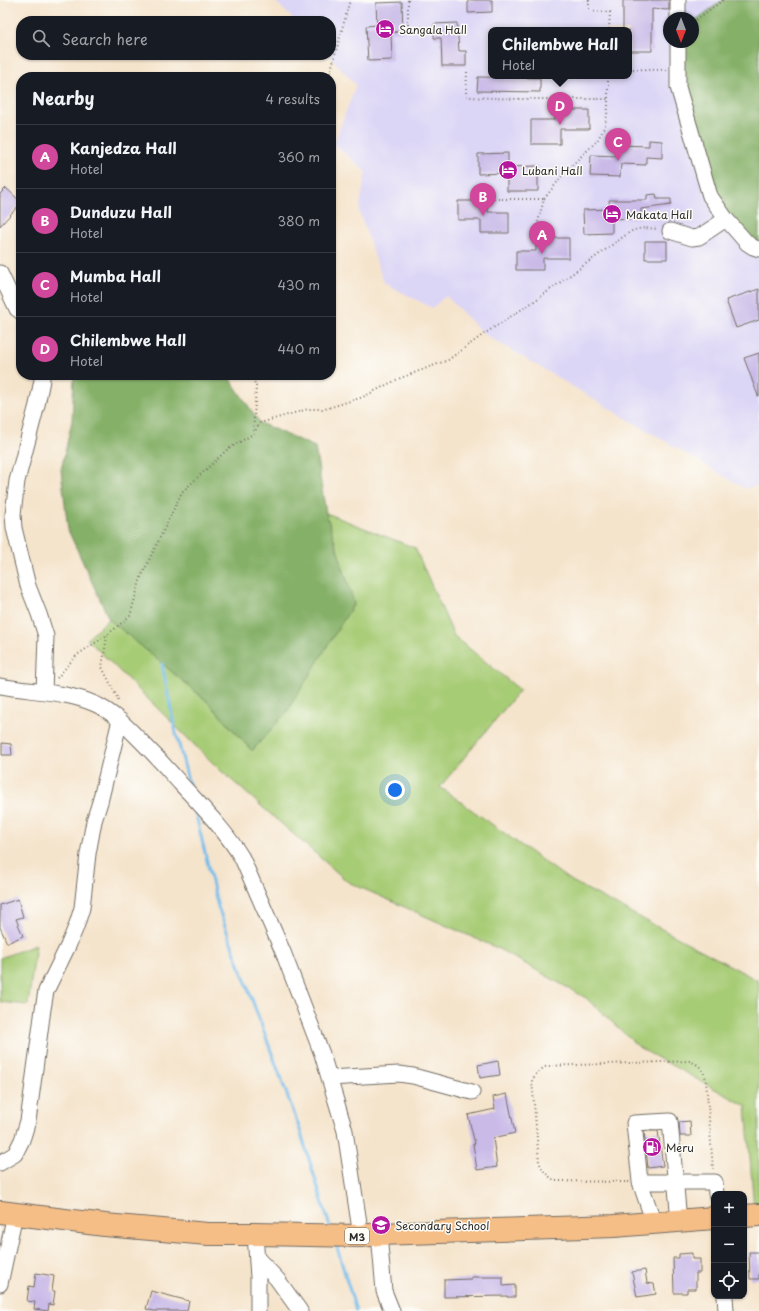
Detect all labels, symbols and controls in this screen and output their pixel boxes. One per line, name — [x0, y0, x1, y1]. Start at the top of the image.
north arrow — [663, 12, 699, 48]
search box — [16, 16, 336, 60]
hotel icon: Sangala Hall — [374, 18, 396, 40]
place label: Sangala Hall — [399, 21, 467, 38]
icon: search — [30, 27, 52, 49]
text: Search here — [62, 27, 148, 50]
popup — [488, 27, 632, 79]
text: Chilembwe Hall — [502, 32, 618, 55]
text: Hotel — [502, 55, 535, 74]
text: Nearby — [32, 85, 94, 111]
text: 4 results — [266, 89, 320, 108]
pin: D — [547, 92, 573, 125]
pin: C — [605, 128, 631, 161]
text: Kanjedza Hall — [70, 136, 177, 159]
text: A — [40, 147, 50, 166]
text: 360 m — [277, 147, 320, 166]
text: Hotel — [70, 159, 103, 178]
hotel icon: Lubani Hall — [497, 159, 519, 181]
place label: Lubani Hall — [522, 162, 582, 179]
pin: B — [470, 183, 496, 216]
text: Dunduzu Hall — [70, 200, 172, 223]
hotel icon: Makata Hall — [601, 203, 623, 225]
place label: Makata Hall — [626, 206, 692, 223]
text: B — [41, 211, 49, 230]
text: 380 m — [277, 211, 320, 230]
pin: A — [529, 221, 555, 254]
text: Hotel — [70, 223, 103, 242]
text: Mumba Hall — [70, 264, 161, 287]
text: C — [40, 275, 50, 294]
text: 430 m — [278, 275, 320, 294]
text: Hotel — [70, 287, 103, 306]
text: Chilembwe Hall — [70, 328, 186, 351]
text: D — [40, 339, 50, 358]
text: 440 m — [277, 339, 320, 358]
text: Hotel — [70, 351, 103, 370]
your location — [385, 780, 405, 800]
fuel station icon: Meru — [641, 1136, 663, 1158]
place label: Meru — [666, 1139, 694, 1156]
map controls — [711, 1191, 747, 1299]
button: + — [711, 1191, 747, 1227]
school or university icon: Secondary School — [370, 1214, 392, 1236]
place label: Secondary School — [395, 1217, 489, 1234]
button: − — [711, 1227, 747, 1263]
road number: M3 — [345, 1228, 369, 1244]
button: locate — [711, 1263, 747, 1299]

